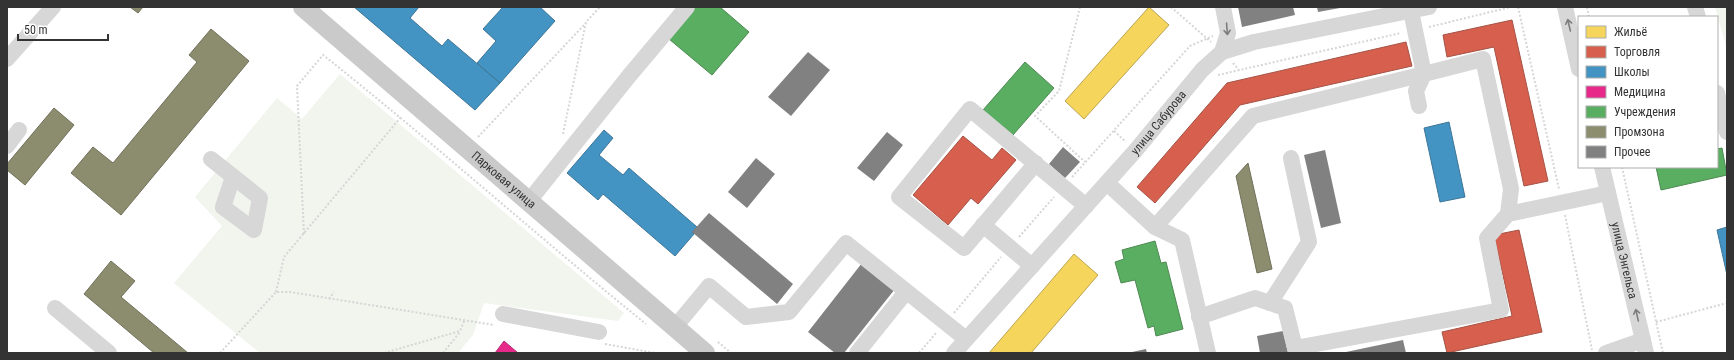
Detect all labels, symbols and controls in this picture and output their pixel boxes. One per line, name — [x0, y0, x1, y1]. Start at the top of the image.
scale bar — [18, 16, 108, 42]
legend — [1578, 16, 1718, 168]
one-way arrow — [1564, 18, 1572, 31]
text: 50 m — [24, 23, 48, 37]
one-way arrow — [1223, 23, 1230, 36]
text: Жильё — [1614, 25, 1647, 39]
text: Торговля — [1614, 45, 1660, 59]
text: Школы — [1614, 65, 1650, 79]
text: Медицина — [1614, 85, 1666, 99]
street label: улица Сабурова — [1128, 88, 1189, 158]
text: Учреждения — [1614, 105, 1676, 119]
text: Промзона — [1614, 125, 1665, 139]
text: Прочее — [1614, 145, 1651, 159]
street label: Парковая улица — [469, 148, 539, 212]
street label: улица Энгельса — [1608, 221, 1640, 300]
one-way arrow — [1633, 309, 1641, 322]

